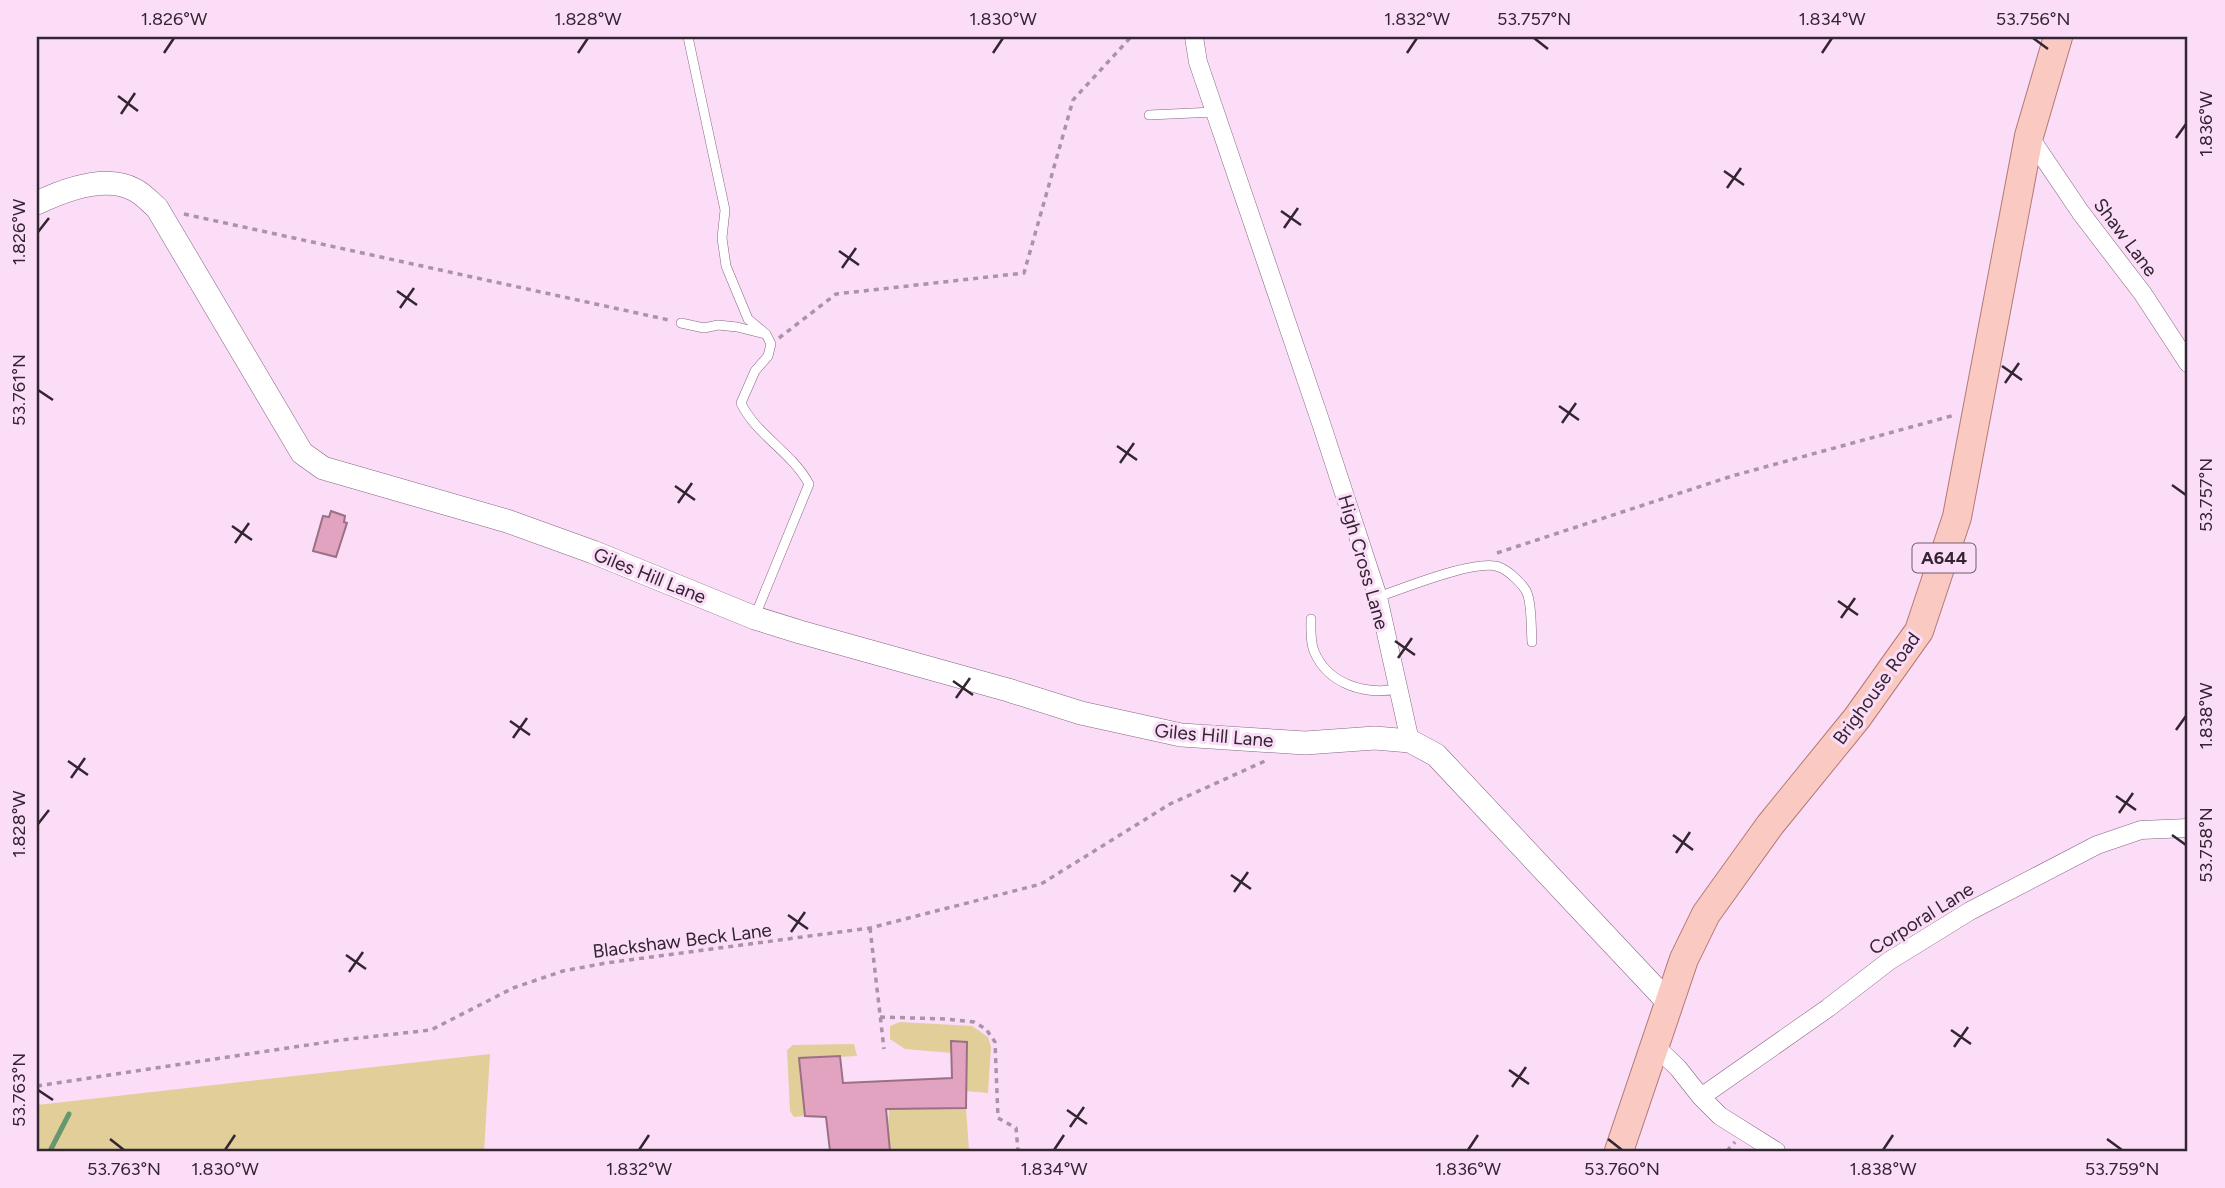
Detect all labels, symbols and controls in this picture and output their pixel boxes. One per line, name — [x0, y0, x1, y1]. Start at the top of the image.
text: 1.826°W — [141, 8, 208, 30]
text: 1.828°W — [554, 8, 622, 30]
text: 1.830°W — [969, 8, 1037, 30]
text: 1.832°W — [1384, 8, 1451, 30]
text: 53.757°N — [1497, 8, 1571, 30]
text: 1.834°W — [1798, 8, 1866, 30]
text: 53.756°N — [1996, 8, 2070, 30]
text: 1.836°W — [2195, 90, 2217, 157]
street label: Shaw Lane — [2089, 194, 2162, 281]
text: 1.826°W — [8, 198, 30, 265]
text: 53.761°N — [8, 354, 30, 426]
text: 53.757°N — [2195, 458, 2217, 532]
street label: High Cross Lane — [1333, 492, 1394, 632]
street label: Giles Hill Lane — [590, 542, 709, 608]
road number: A644 — [1912, 544, 1976, 572]
street label: Brighouse Road — [1828, 628, 1925, 749]
text: 1.838°W — [2195, 682, 2217, 750]
street label: Giles Hill Lane — [1154, 719, 1274, 752]
text: 1.828°W — [8, 790, 30, 858]
text: 53.758°N — [2195, 807, 2217, 883]
street label: Corporal Lane — [1865, 877, 1978, 960]
street label: Blackshaw Beck Lane — [591, 918, 773, 963]
text: 53.763°N — [8, 1053, 30, 1127]
text: 53.763°N — [87, 1158, 161, 1180]
text: 1.830°W — [191, 1158, 259, 1180]
text: 1.832°W — [606, 1158, 673, 1180]
text: 1.834°W — [1020, 1158, 1088, 1180]
text: 1.836°W — [1435, 1158, 1502, 1180]
text: 53.760°N — [1584, 1158, 1660, 1180]
text: 1.838°W — [1850, 1158, 1917, 1180]
text: 53.759°N — [2085, 1158, 2159, 1180]

